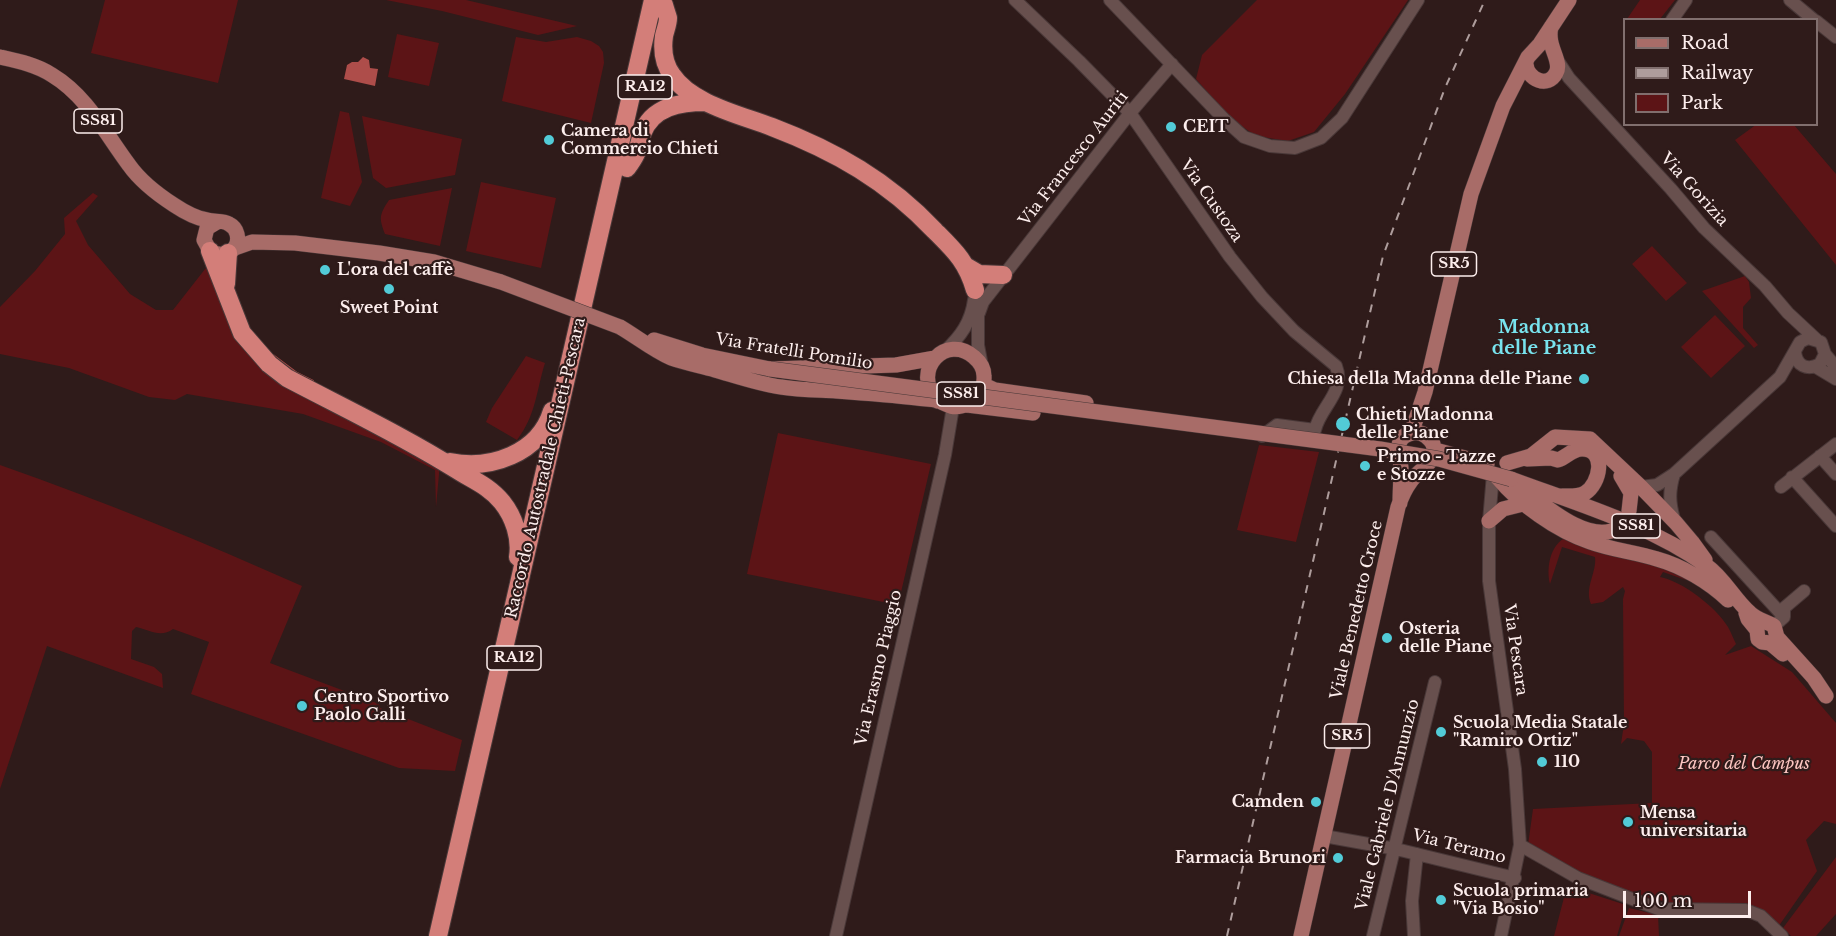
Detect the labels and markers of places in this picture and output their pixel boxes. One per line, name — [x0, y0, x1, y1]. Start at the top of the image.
place label: CEIT — [1183, 117, 1228, 137]
marker: CEIT — [1164, 120, 1178, 134]
place label: Camera di Commercio Chieti — [561, 121, 719, 159]
marker: Camera di Commercio Chieti — [542, 133, 556, 147]
place label: L'ora del caffè — [337, 260, 453, 280]
marker: L'ora del caffè — [318, 263, 332, 277]
marker: Sweet Point — [382, 282, 396, 296]
place label: Sweet Point — [340, 298, 438, 318]
place label: Chiesa della Madonna delle Piane — [1287, 369, 1572, 389]
marker: Chiesa della Madonna delle Piane — [1577, 372, 1591, 386]
place label: Chieti Madonna delle Piane — [1356, 405, 1493, 443]
marker: Chieti Madonna delle Piane — [1334, 415, 1352, 433]
place label: Primo - Tazze e Stozze — [1377, 447, 1496, 485]
marker: Primo - Tazze e Stozze — [1358, 459, 1372, 473]
place label: Osteria delle Piane — [1399, 619, 1492, 657]
marker: Osteria delle Piane — [1380, 631, 1394, 645]
place label: Centro Sportivo Paolo Galli — [314, 687, 449, 725]
marker: Centro Sportivo Paolo Galli — [295, 699, 309, 713]
place label: Scuola Media Statale "Ramiro Ortiz" — [1453, 713, 1627, 751]
marker: Scuola Media Statale "Ramiro Ortiz" — [1434, 725, 1448, 739]
place label: 110 — [1554, 752, 1580, 772]
marker: 110 — [1535, 755, 1549, 769]
place label: Camden — [1232, 792, 1304, 812]
marker: Camden — [1309, 795, 1323, 809]
place label: Mensa universitaria — [1640, 803, 1747, 841]
marker: Mensa universitaria — [1621, 815, 1635, 829]
place label: Farmacia Brunori — [1175, 848, 1326, 868]
marker: Farmacia Brunori — [1331, 851, 1345, 865]
place label: Scuola primaria "Via Bosio" — [1453, 881, 1588, 919]
marker: Scuola primaria "Via Bosio" — [1434, 893, 1448, 907]

